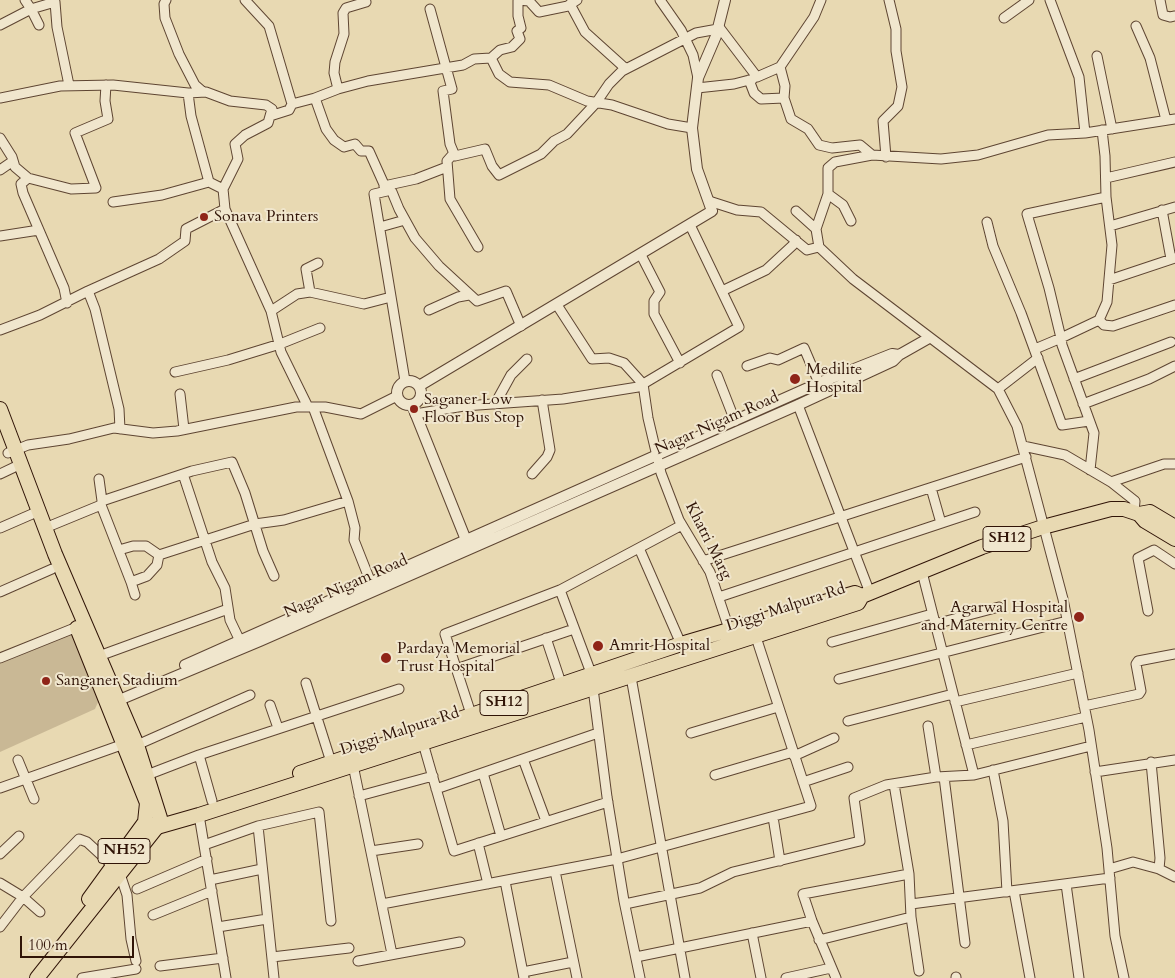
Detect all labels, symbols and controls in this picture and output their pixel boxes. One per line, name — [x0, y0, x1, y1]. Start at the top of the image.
place label: Sonava Printers — [214, 207, 318, 227]
marker: Sonava Printers — [198, 211, 210, 223]
place label: Medilite Hospital — [806, 360, 862, 398]
marker: Medilite Hospital — [788, 372, 802, 386]
street label: Nagar Nigam Road — [652, 388, 782, 460]
place label: Saganer Low Floor Bus Stop — [424, 390, 524, 428]
marker: Saganer Low Floor Bus Stop — [408, 403, 420, 415]
street label: Khatri Marg — [680, 499, 736, 583]
road number: SH12 — [983, 526, 1031, 552]
street label: Nagar Nigam Road — [281, 551, 411, 623]
street label: Diggi Malpura Rd — [724, 580, 848, 636]
place label: Agarwal Hospital and Maternity Centre — [921, 598, 1068, 636]
marker: Agarwal Hospital and Maternity Centre — [1072, 610, 1086, 624]
place label: Amrit Hospital — [609, 636, 710, 656]
place label: Pardaya Memorial Trust Hospital — [397, 639, 520, 677]
marker: Amrit Hospital — [591, 639, 605, 653]
marker: Pardaya Memorial Trust Hospital — [379, 651, 393, 665]
place label: Sanganer Stadium — [56, 671, 178, 691]
marker: Sanganer Stadium — [40, 675, 52, 687]
road number: SH12 — [480, 690, 528, 716]
street label: Diggi Malpura Rd — [338, 704, 462, 760]
road number: NH52 — [98, 838, 150, 864]
scale bar — [22, 926, 136, 958]
text: 100 m — [28, 935, 68, 955]

